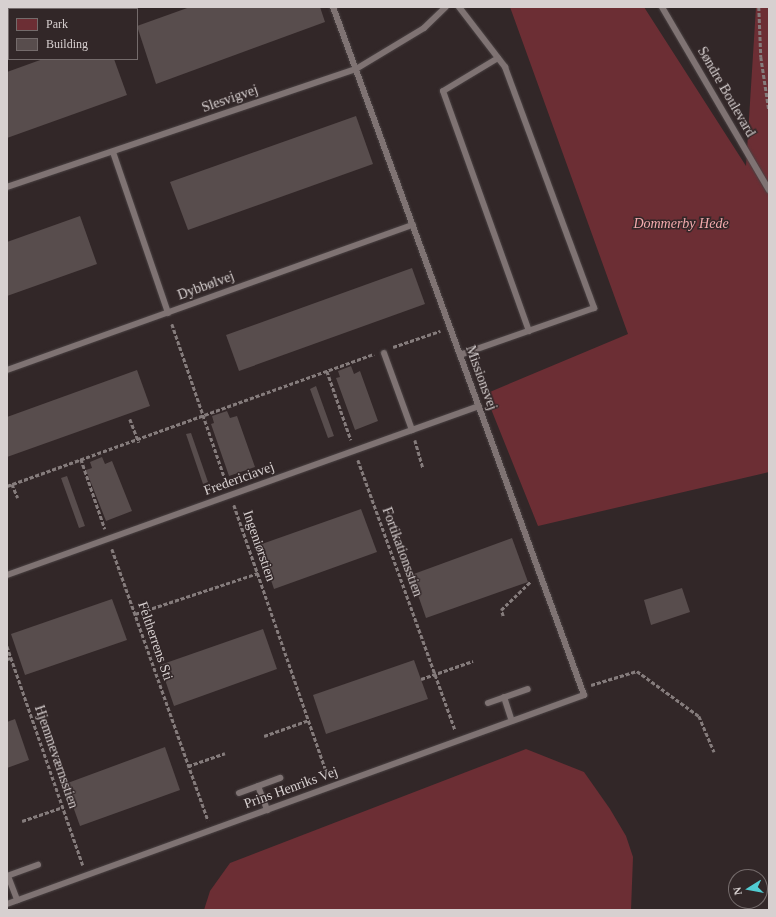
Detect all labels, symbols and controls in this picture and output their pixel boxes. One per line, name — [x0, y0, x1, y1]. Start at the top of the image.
legend — [8, 8, 138, 60]
text: Park — [46, 17, 68, 31]
text: Building — [46, 37, 88, 51]
street label: Søndre Boulevard — [693, 44, 759, 140]
street label: Slesvigvej — [200, 82, 260, 116]
park label: Dommerby Hede — [633, 216, 729, 232]
street label: Dybbølvej — [175, 268, 237, 304]
street label: Missionsvej — [462, 343, 500, 413]
street label: Fredericiavej — [201, 458, 277, 500]
street label: Fortikationsstien — [378, 505, 426, 599]
street label: Ingeniørstien — [239, 508, 279, 584]
street label: Feltherrens Sti — [134, 599, 176, 683]
street label: Hjemmeværnsstien — [30, 703, 82, 811]
street label: Prins Henriks Vej — [242, 763, 340, 813]
north arrow — [728, 869, 768, 909]
text: N — [731, 886, 744, 896]

